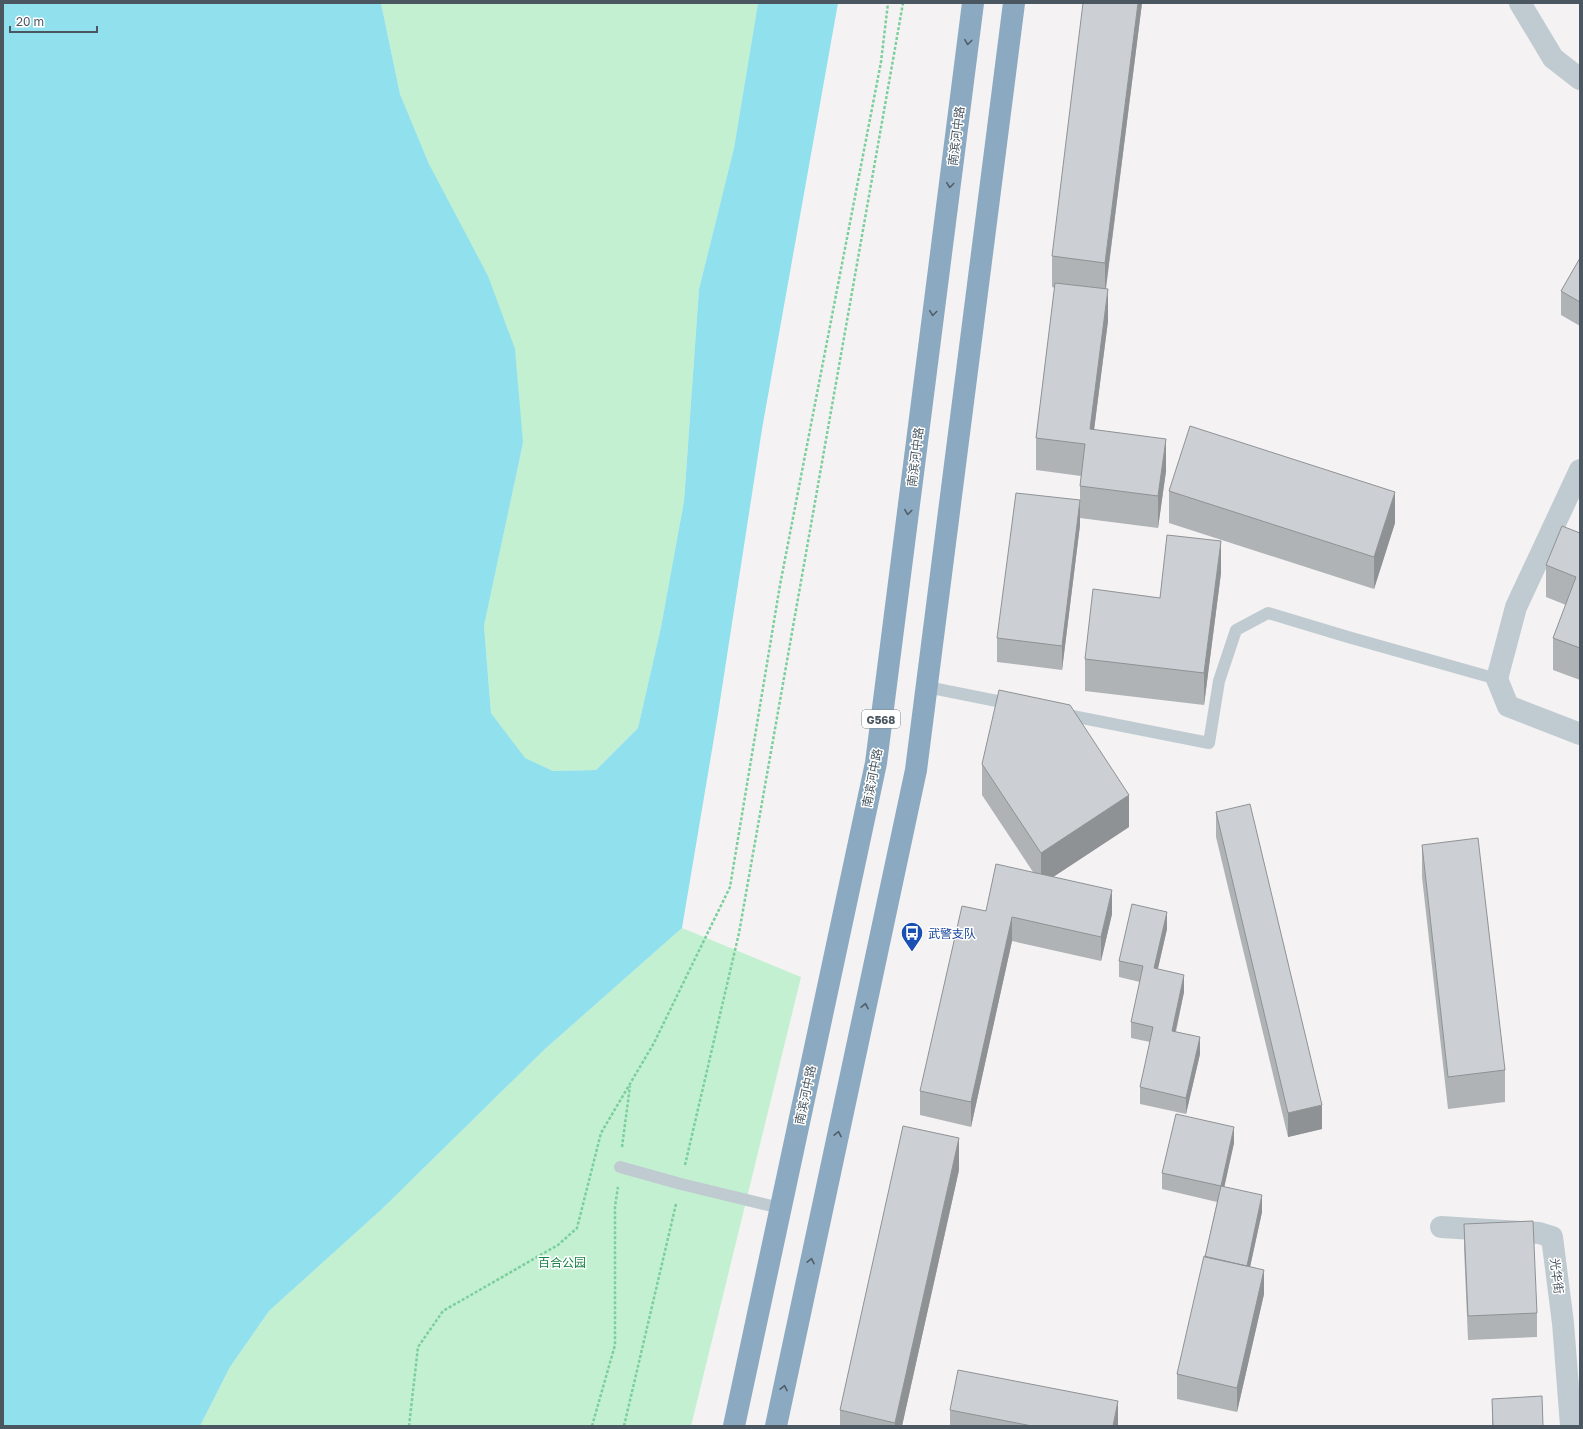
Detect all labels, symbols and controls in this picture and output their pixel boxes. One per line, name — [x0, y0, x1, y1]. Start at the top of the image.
scale bar — [10, 8, 97, 34]
text: 20 m — [16, 14, 44, 29]
one-way arrow — [964, 39, 973, 45]
street label: 南滨河中路 — [945, 105, 967, 167]
one-way arrow — [946, 181, 955, 188]
one-way arrow — [929, 310, 938, 317]
street label: 南滨河中路 — [904, 426, 926, 488]
one-way arrow — [904, 509, 913, 515]
road number: G568 — [862, 710, 900, 728]
street label: 南滨河中路 — [859, 747, 885, 809]
bus stop icon: 武警支队 — [899, 920, 925, 953]
place label: 武警支队 — [928, 926, 976, 941]
one-way arrow — [861, 1003, 869, 1010]
street label: 南滨河中路 — [791, 1064, 819, 1126]
one-way arrow — [834, 1130, 842, 1137]
park label: 百合公园 — [538, 1255, 586, 1270]
street label: 光华街 — [1547, 1257, 1567, 1295]
one-way arrow — [806, 1258, 814, 1264]
one-way arrow — [779, 1385, 787, 1391]

